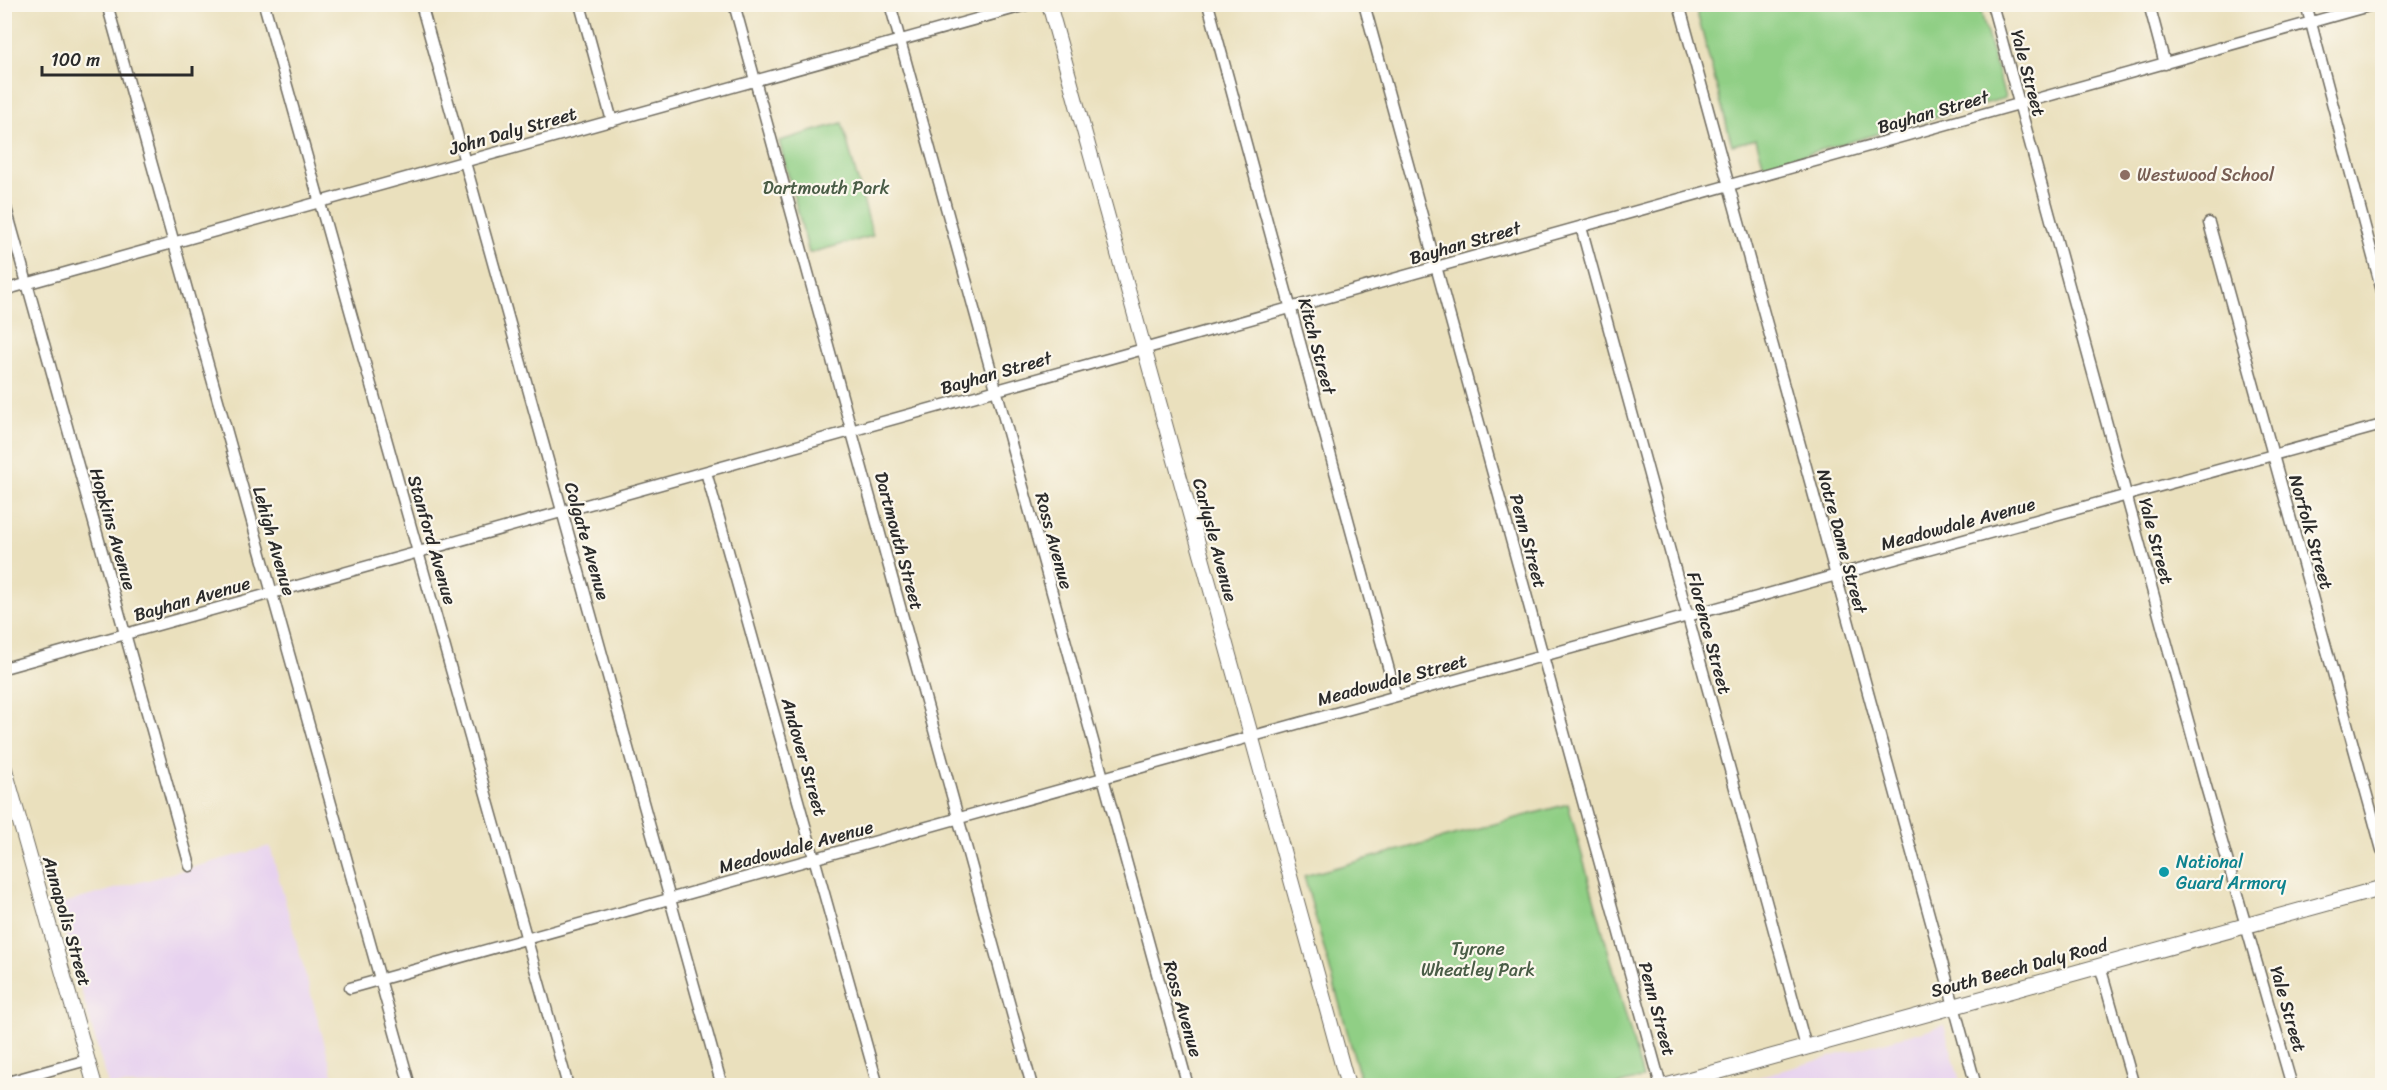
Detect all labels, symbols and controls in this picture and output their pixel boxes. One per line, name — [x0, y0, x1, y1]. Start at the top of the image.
street label: Yale Street — [2001, 26, 2055, 120]
scale bar — [42, 39, 192, 77]
text: 100 m — [51, 44, 100, 76]
street label: Bayhan Street — [1874, 81, 1993, 143]
street label: John Daly Street — [444, 97, 581, 165]
place label: Westwood School — [2137, 159, 2275, 191]
marker: Westwood School — [2118, 168, 2132, 182]
park label: Dartmouth Park — [763, 172, 890, 204]
street label: Bayhan Street — [1406, 212, 1525, 274]
street label: Kitch Street — [1289, 294, 1345, 399]
street label: Bayhan Street — [937, 342, 1056, 404]
street label: Hopkins Avenue — [80, 464, 146, 594]
street label: Notre Dame Street — [1807, 465, 1877, 618]
street label: Dartmouth Street — [865, 468, 933, 614]
street label: Stanford Avenue — [398, 471, 466, 609]
street label: Norfolk Street — [2279, 471, 2343, 593]
street label: Carlysle Avenue — [1183, 475, 1247, 605]
street label: Colgate Avenue — [555, 478, 619, 604]
street label: Lehigh Avenue — [243, 482, 305, 600]
street label: Meadowdale Avenue — [1877, 488, 2039, 560]
street label: Ross Avenue — [1026, 489, 1082, 593]
street label: Penn Street — [1500, 490, 1556, 592]
street label: Yale Street — [2129, 494, 2183, 588]
street label: Bayhan Avenue — [130, 567, 254, 631]
street label: Florence Street — [1677, 568, 1741, 698]
street label: Meadowdale Street — [1314, 645, 1471, 715]
street label: Andover Street — [772, 693, 836, 820]
street label: Meadowdale Avenue — [715, 811, 877, 883]
place label: National Guard Armory — [2176, 846, 2287, 899]
street label: Annapolis Street — [33, 851, 101, 990]
marker: National Guard Armory — [2157, 865, 2171, 879]
street label: South Beech Daly Road — [1927, 929, 2112, 1007]
park label: Tyrone Wheatley Park — [1421, 933, 1535, 986]
street label: Ross Avenue — [1154, 957, 1212, 1061]
street label: Penn Street — [1629, 958, 1685, 1060]
street label: Yale Street — [2260, 962, 2316, 1056]

